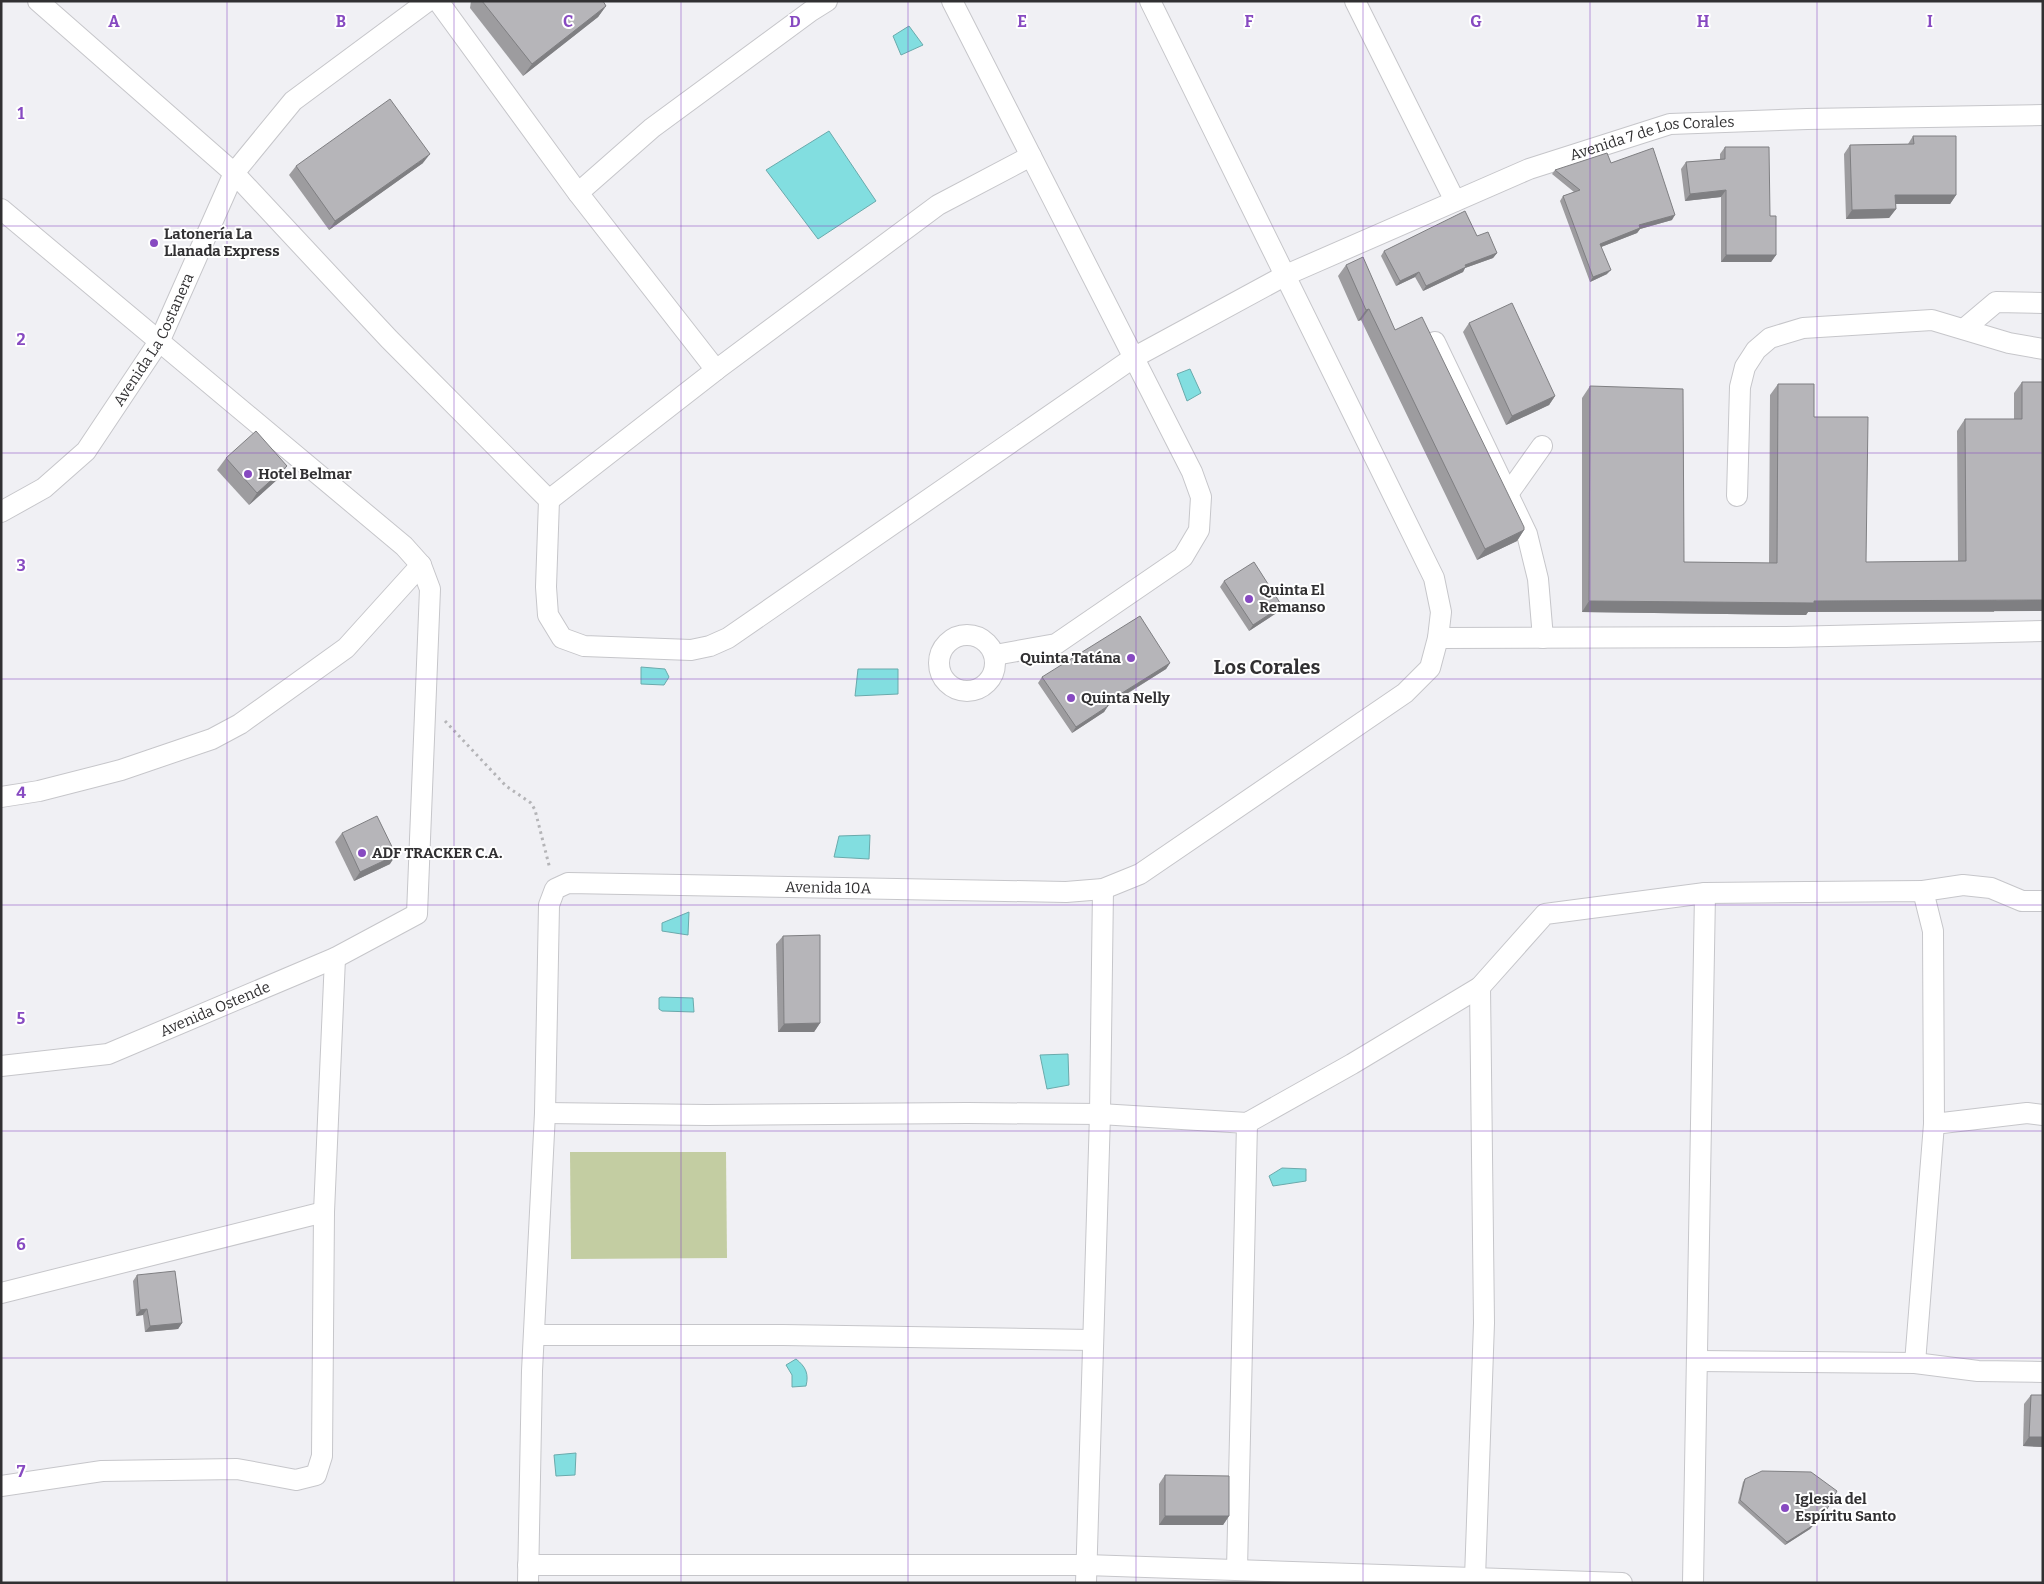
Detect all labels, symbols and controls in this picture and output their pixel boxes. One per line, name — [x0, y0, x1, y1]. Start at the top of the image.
text: A — [108, 12, 120, 31]
text: B — [336, 12, 346, 31]
text: C — [563, 12, 573, 31]
text: D — [789, 12, 801, 31]
text: E — [1017, 12, 1027, 31]
text: F — [1245, 12, 1254, 31]
text: G — [1470, 12, 1482, 31]
text: H — [1697, 12, 1710, 31]
text: I — [1927, 12, 1933, 31]
text: 1 — [18, 104, 25, 123]
street label: Avenida 7 de Los Corales — [1568, 113, 1735, 164]
place label: Latonería La Llanada Express — [164, 225, 280, 260]
marker: Latonería La Llanada Express — [148, 237, 160, 249]
street label: Avenida La Costanera — [110, 270, 197, 409]
text: 2 — [16, 330, 26, 349]
place label: Hotel Belmar — [258, 465, 352, 483]
marker: Hotel Belmar — [242, 468, 254, 480]
text: 3 — [16, 556, 26, 575]
place label: Quinta El Remanso — [1259, 581, 1326, 616]
marker: Quinta El Remanso — [1243, 593, 1255, 605]
place label: Quinta Tatána — [1020, 649, 1122, 667]
marker: Quinta Tatána — [1125, 652, 1137, 664]
district label: Los Corales — [1214, 655, 1321, 679]
place label: Quinta Nelly — [1081, 689, 1171, 707]
marker: Quinta Nelly — [1065, 692, 1077, 704]
text: 4 — [16, 783, 26, 802]
place label: ADF TRACKER C.A. — [372, 844, 502, 862]
marker: ADF TRACKER C.A. — [356, 847, 368, 859]
street label: Avenida 10A — [785, 878, 872, 897]
street label: Avenida Ostende — [157, 978, 273, 1040]
text: 5 — [17, 1009, 26, 1028]
text: 6 — [16, 1235, 26, 1254]
text: 7 — [17, 1462, 26, 1481]
place label: Iglesia del Espíritu Santo — [1795, 1490, 1897, 1525]
marker: Iglesia del Espíritu Santo — [1779, 1502, 1791, 1514]

